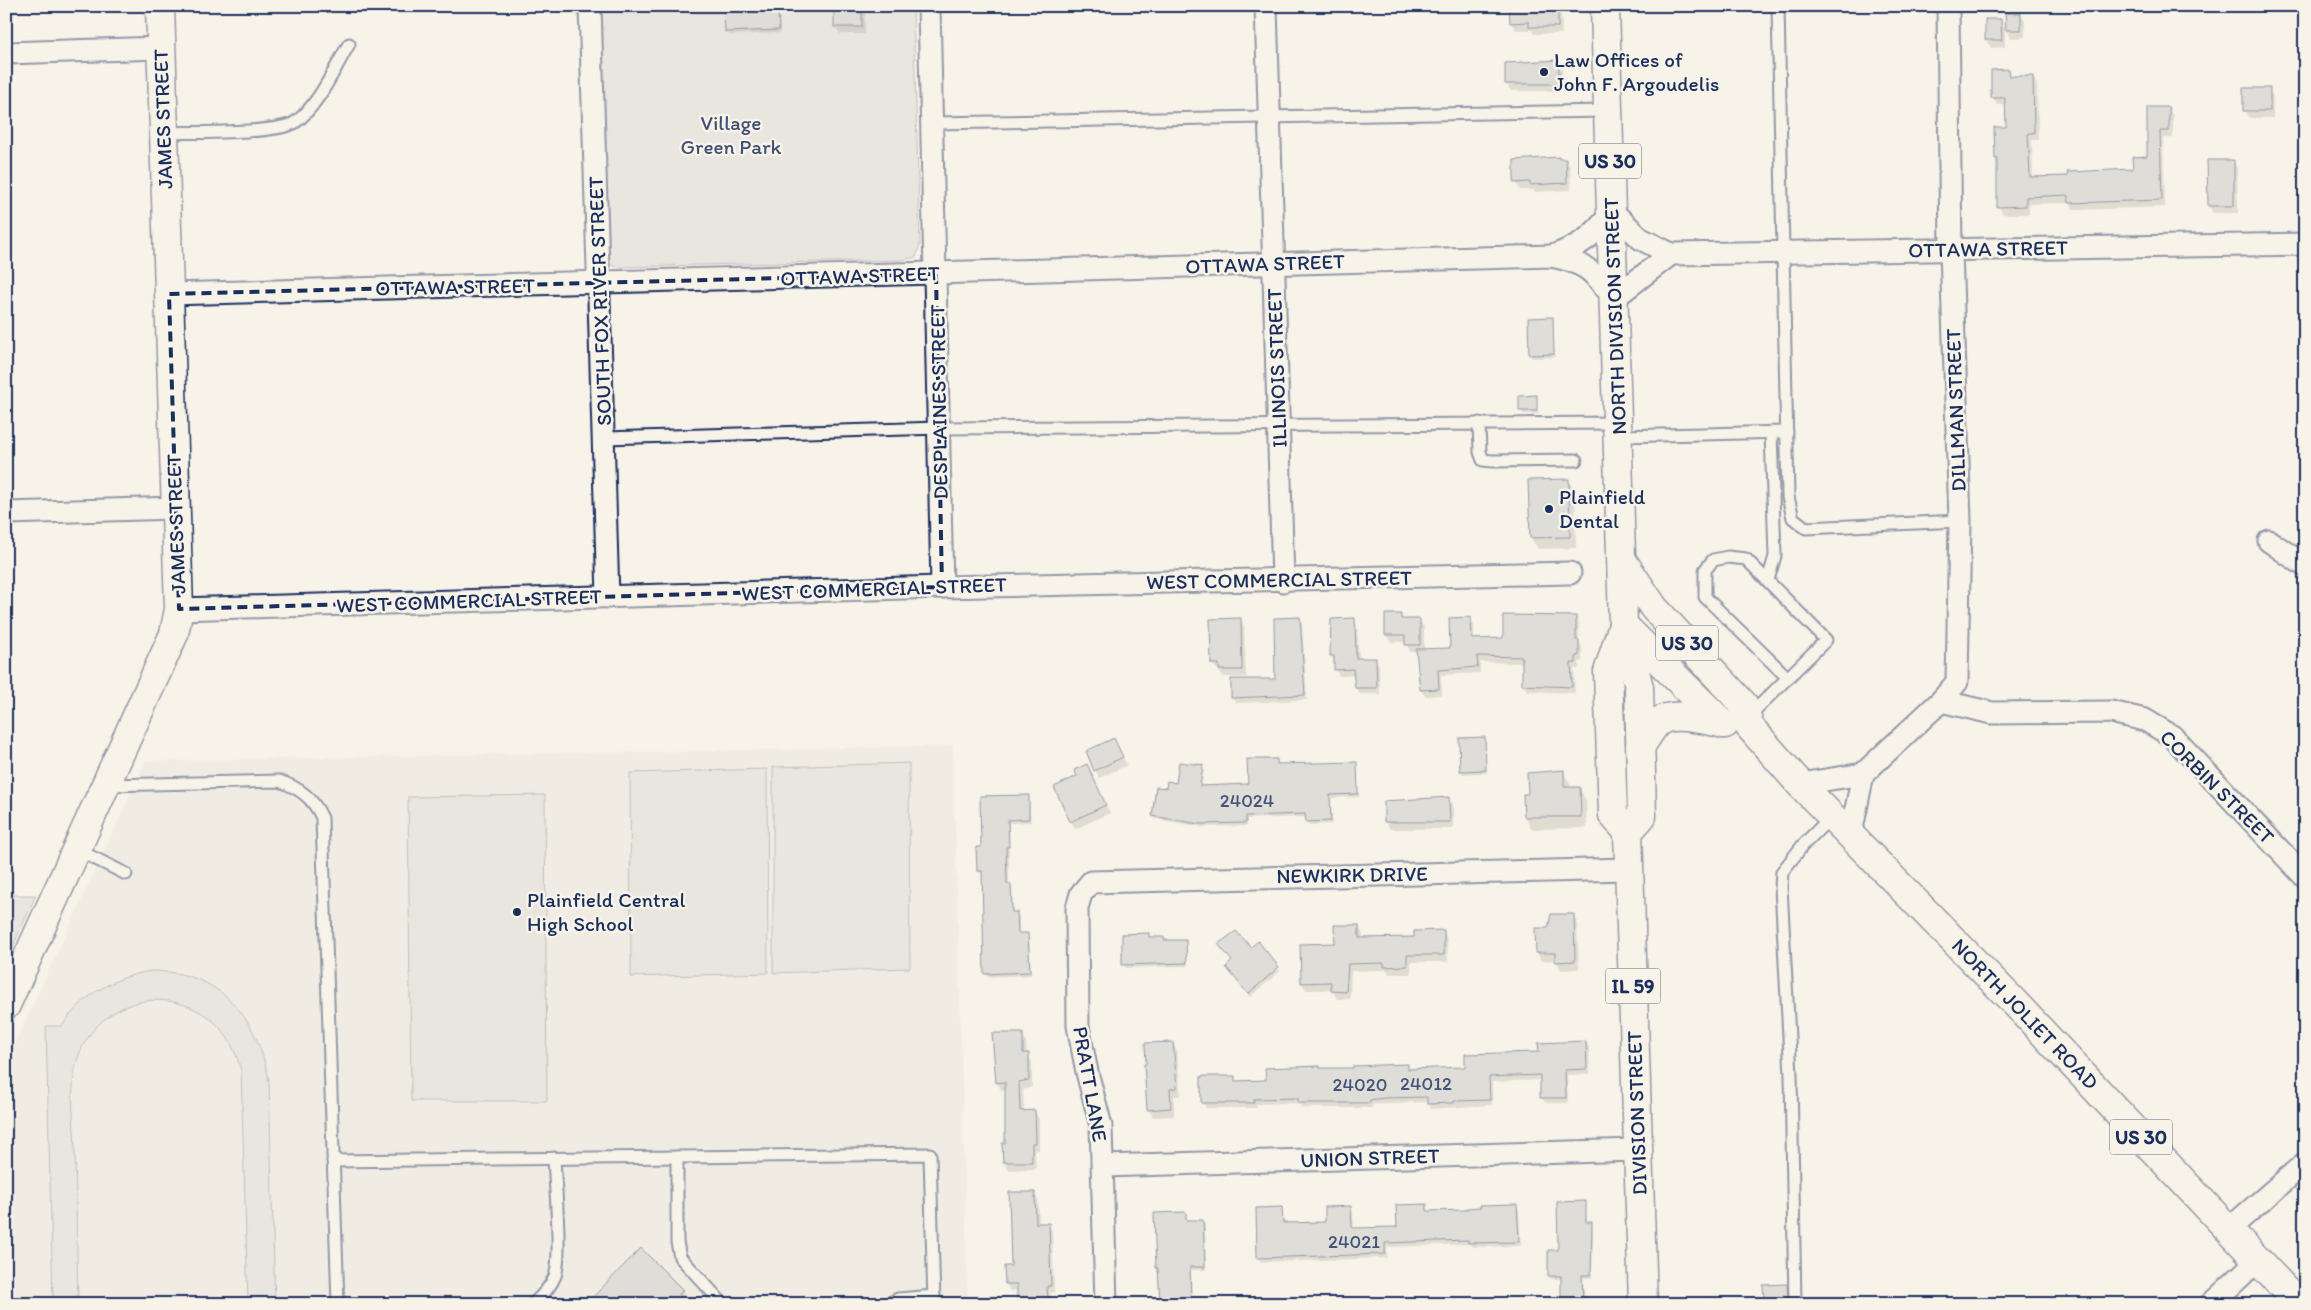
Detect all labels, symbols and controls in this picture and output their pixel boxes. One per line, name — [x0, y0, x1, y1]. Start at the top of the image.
place label: Law Offices of John F. Argoudelis — [1554, 47, 1719, 96]
street label: JAMES STREET — [148, 48, 177, 189]
marker: Law Offices of John F. Argoudelis — [1538, 66, 1550, 78]
park label: Village Green Park — [681, 110, 782, 159]
road number: US 30 — [1579, 144, 1641, 178]
street label: SOUTH FOX RIVER STREET — [583, 176, 616, 426]
street label: NORTH DIVISION STREET — [1598, 197, 1631, 435]
street label: OTTAWA STREET — [1908, 235, 2068, 262]
street label: OTTAWA STREET — [1185, 248, 1345, 279]
street label: OTTAWA STREET — [780, 260, 940, 291]
street label: OTTAWA STREET — [375, 273, 535, 300]
street label: ILLINOIS STREET — [1261, 288, 1292, 448]
street label: DESPLAINES STREET — [924, 304, 953, 500]
street label: DILLMAN STREET — [1940, 328, 1971, 492]
street label: JAMES STREET — [161, 453, 190, 594]
place label: Plainfield Dental — [1559, 484, 1646, 533]
marker: Plainfield Dental — [1543, 503, 1555, 515]
street label: WEST COMMERCIAL STREET — [1146, 565, 1412, 594]
street label: WEST COMMERCIAL STREET — [741, 571, 1007, 606]
street label: WEST COMMERCIAL STREET — [336, 583, 602, 618]
road number: US 30 — [1656, 626, 1718, 660]
street label: CORBIN STREET — [2155, 724, 2280, 849]
house number: 24024 — [1220, 789, 1274, 812]
street label: NEWKIRK DRIVE — [1276, 861, 1428, 888]
place label: Plainfield Central High School — [527, 887, 685, 936]
marker: Plainfield Central High School — [511, 906, 523, 918]
street label: NORTH JOLIET ROAD — [1947, 933, 2104, 1094]
road number: IL 59 — [1606, 968, 1660, 1004]
street label: PRATT LANE — [1068, 1024, 1113, 1143]
street label: DIVISION STREET — [1621, 1030, 1652, 1196]
house number: 24012 — [1400, 1072, 1452, 1095]
house number: 24020 — [1333, 1073, 1387, 1096]
road number: US 30 — [2110, 1120, 2172, 1154]
street label: UNION STREET — [1300, 1143, 1440, 1172]
house number: 24021 — [1328, 1230, 1380, 1253]

